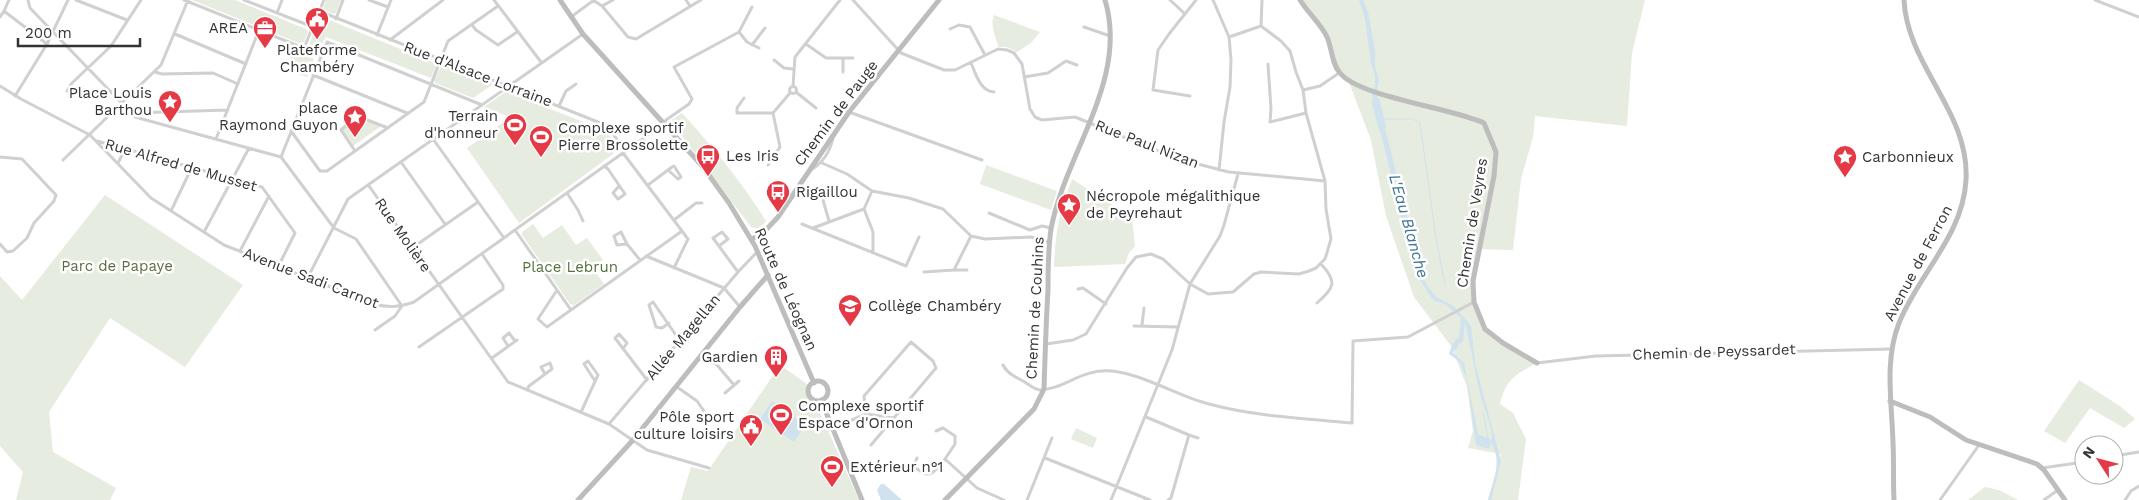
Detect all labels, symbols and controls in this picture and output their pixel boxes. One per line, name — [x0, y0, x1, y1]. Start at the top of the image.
public building icon: Plateforme Chambéry — [304, 6, 330, 40]
scale bar — [18, 15, 140, 47]
office icon: AREA — [252, 15, 278, 49]
place label: AREA — [209, 19, 248, 37]
text: 200 m — [25, 24, 72, 42]
street label: Rue d'Alsace Lorraine — [401, 37, 555, 111]
place label: Plateforme Chambéry — [277, 41, 357, 76]
street label: Chemin de Pauge — [790, 57, 882, 169]
place label: Place Louis Barthou — [69, 84, 152, 119]
place icon: Place Louis Barthou — [157, 89, 183, 123]
place label: place Raymond Guyon — [219, 99, 338, 134]
place icon: place Raymond Guyon — [342, 104, 368, 138]
place label: Terrain d'honneur — [424, 107, 498, 142]
sports icon: Terrain d'honneur — [502, 112, 528, 146]
street label: Rue Paul Nizan — [1093, 116, 1201, 172]
place label: Complexe sportif Pierre Brossolette — [558, 119, 688, 154]
sports icon: Complexe sportif Pierre Brossolette — [528, 124, 554, 158]
street label: Rue Alfred de Musset — [103, 135, 260, 196]
bus stop icon: Les Iris — [695, 143, 721, 177]
place icon: Carbonnieux — [1832, 144, 1858, 178]
place label: Les Iris — [726, 147, 779, 165]
place label: Carbonnieux — [1862, 148, 1954, 166]
street label: Chemin de Veyres — [1453, 157, 1491, 289]
water label: L'Eau Blanche — [1385, 172, 1433, 280]
bus stop icon: Rigaillou — [765, 179, 791, 213]
place label: Rigaillou — [796, 183, 858, 201]
place label: Nécropole mégalithique de Peyrehaut — [1086, 187, 1260, 222]
place icon: Nécropole mégalithique de Peyrehaut — [1056, 192, 1082, 226]
street label: Rue Molière — [371, 194, 435, 276]
street label: Avenue de Ferron — [1880, 202, 1956, 324]
street label: Route de Léognan — [751, 225, 821, 353]
street label: Chemin de Couhins — [1022, 236, 1048, 380]
street label: Avenue Sadi Carnot — [241, 244, 382, 312]
park label: Parc de Papaye — [61, 257, 173, 275]
park label: Place Lebrun — [522, 258, 618, 276]
street label: Allée Magellan — [642, 290, 724, 384]
school or university icon: Collège Chambéry — [837, 293, 863, 327]
place label: Collège Chambéry — [868, 297, 1001, 315]
street label: Chemin de Peyssardet — [1632, 340, 1797, 364]
building icon: Gardien — [763, 344, 789, 378]
place label: Gardien — [701, 348, 758, 366]
place label: Complexe sportif Espace d'Ornon — [798, 397, 924, 432]
sports icon: Complexe sportif Espace d'Ornon — [768, 402, 794, 436]
place label: Pôle sport culture loisirs — [634, 408, 735, 443]
public building icon: Pôle sport culture loisirs — [738, 413, 764, 447]
north arrow — [2074, 435, 2124, 485]
text: N — [2079, 443, 2098, 461]
sports icon: Extérieur n°1 — [819, 454, 845, 488]
place label: Extérieur n°1 — [850, 458, 943, 476]

